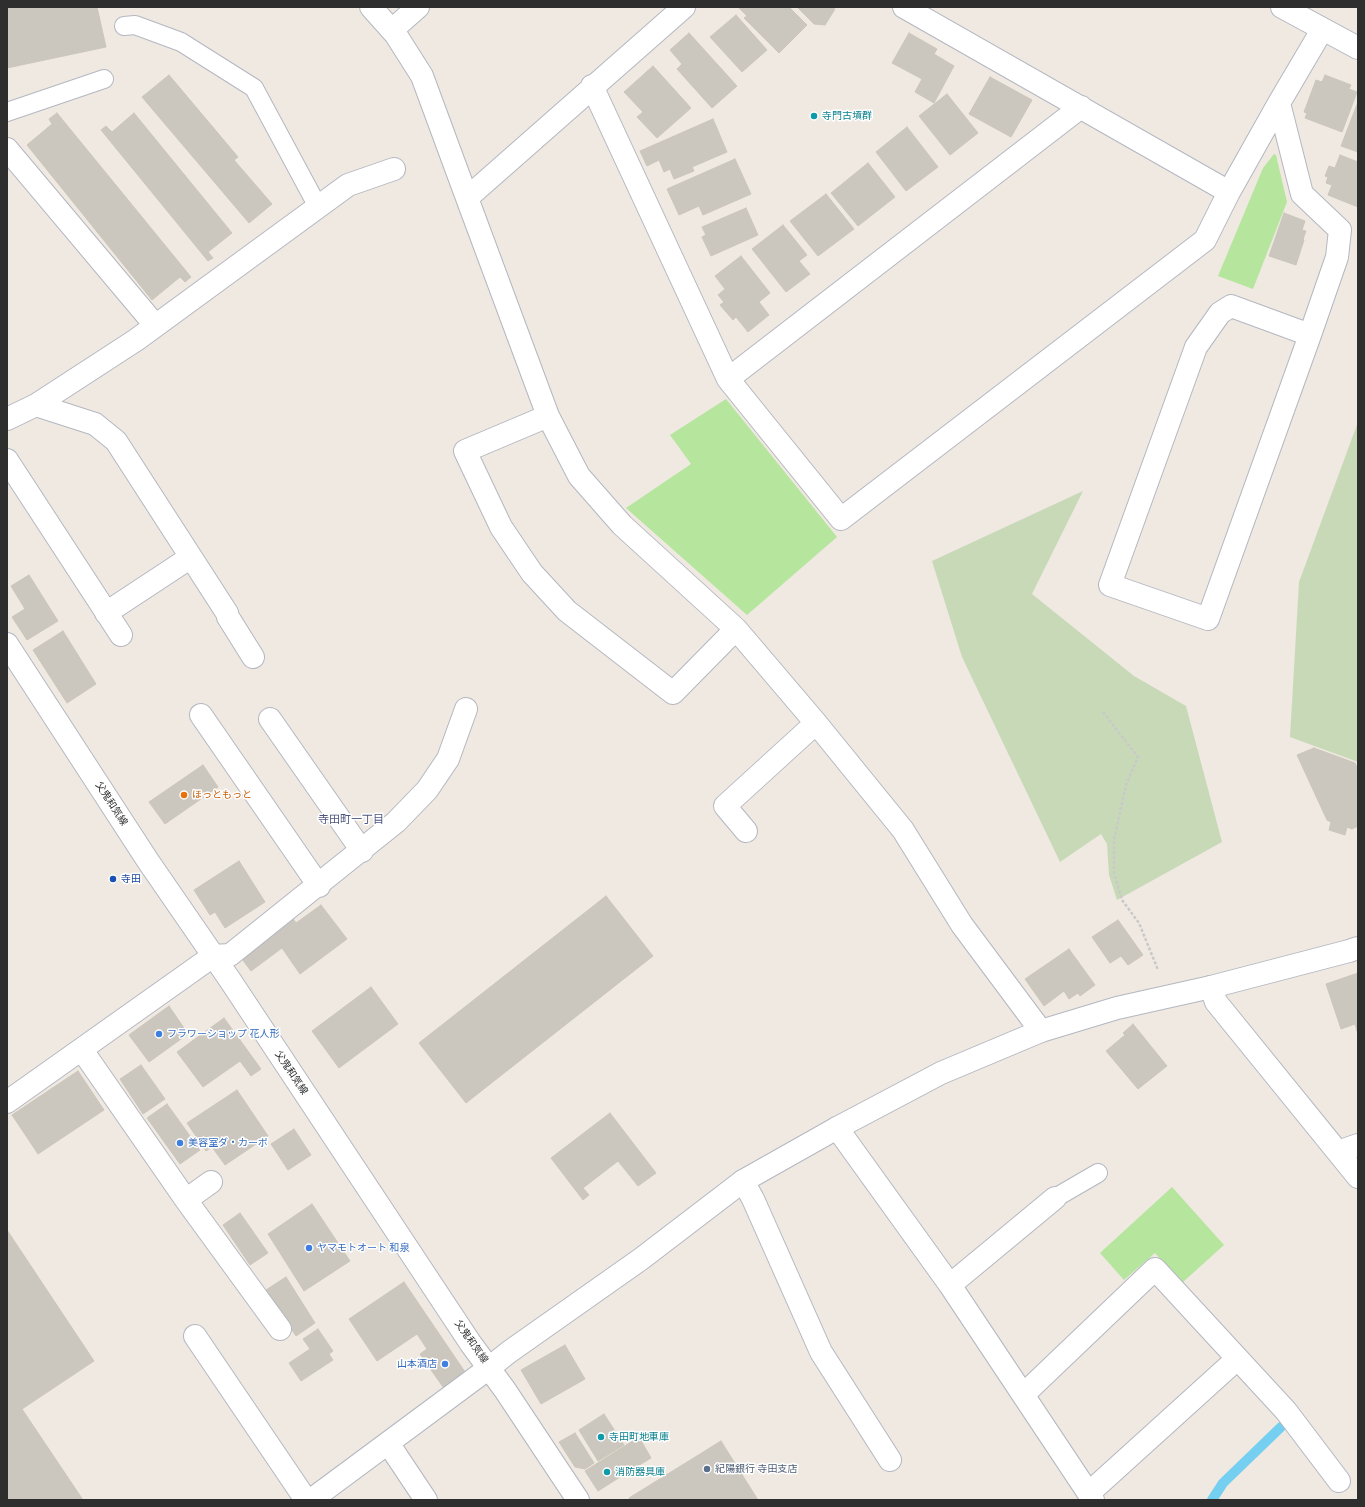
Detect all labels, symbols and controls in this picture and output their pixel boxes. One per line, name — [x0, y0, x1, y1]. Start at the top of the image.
place label: 寺門古墳群 — [822, 110, 872, 122]
marker: 寺門古墳群 — [809, 111, 819, 121]
street label: 父鬼和気線 — [92, 780, 130, 828]
place label: ほっともっと — [192, 789, 252, 801]
marker: ほっともっと — [179, 790, 189, 800]
district label: 寺田町一丁目 — [318, 813, 384, 827]
place label: 寺田 — [121, 873, 141, 885]
marker: 寺田 — [108, 874, 118, 884]
place label: フラワーショップ 花人形 — [167, 1028, 280, 1040]
marker: フラワーショップ 花人形 — [154, 1029, 164, 1039]
street label: 父鬼和気線 — [272, 1049, 310, 1097]
place label: 美容室ダ・カーポ — [188, 1137, 268, 1149]
marker: 美容室ダ・カーポ — [175, 1138, 185, 1148]
place label: ヤマモトオート 和泉 — [317, 1242, 410, 1254]
marker: ヤマモトオート 和泉 — [304, 1243, 314, 1253]
street label: 父鬼和気線 — [452, 1318, 490, 1366]
place label: 山本酒店 — [397, 1358, 437, 1370]
marker: 山本酒店 — [440, 1359, 450, 1369]
place label: 寺田町地車庫 — [609, 1431, 669, 1443]
marker: 寺田町地車庫 — [596, 1432, 606, 1442]
place label: 紀陽銀行 寺田支店 — [715, 1463, 798, 1475]
marker: 紀陽銀行 寺田支店 — [702, 1464, 712, 1474]
place label: 消防器具庫 — [615, 1466, 665, 1478]
marker: 消防器具庫 — [602, 1467, 612, 1477]

